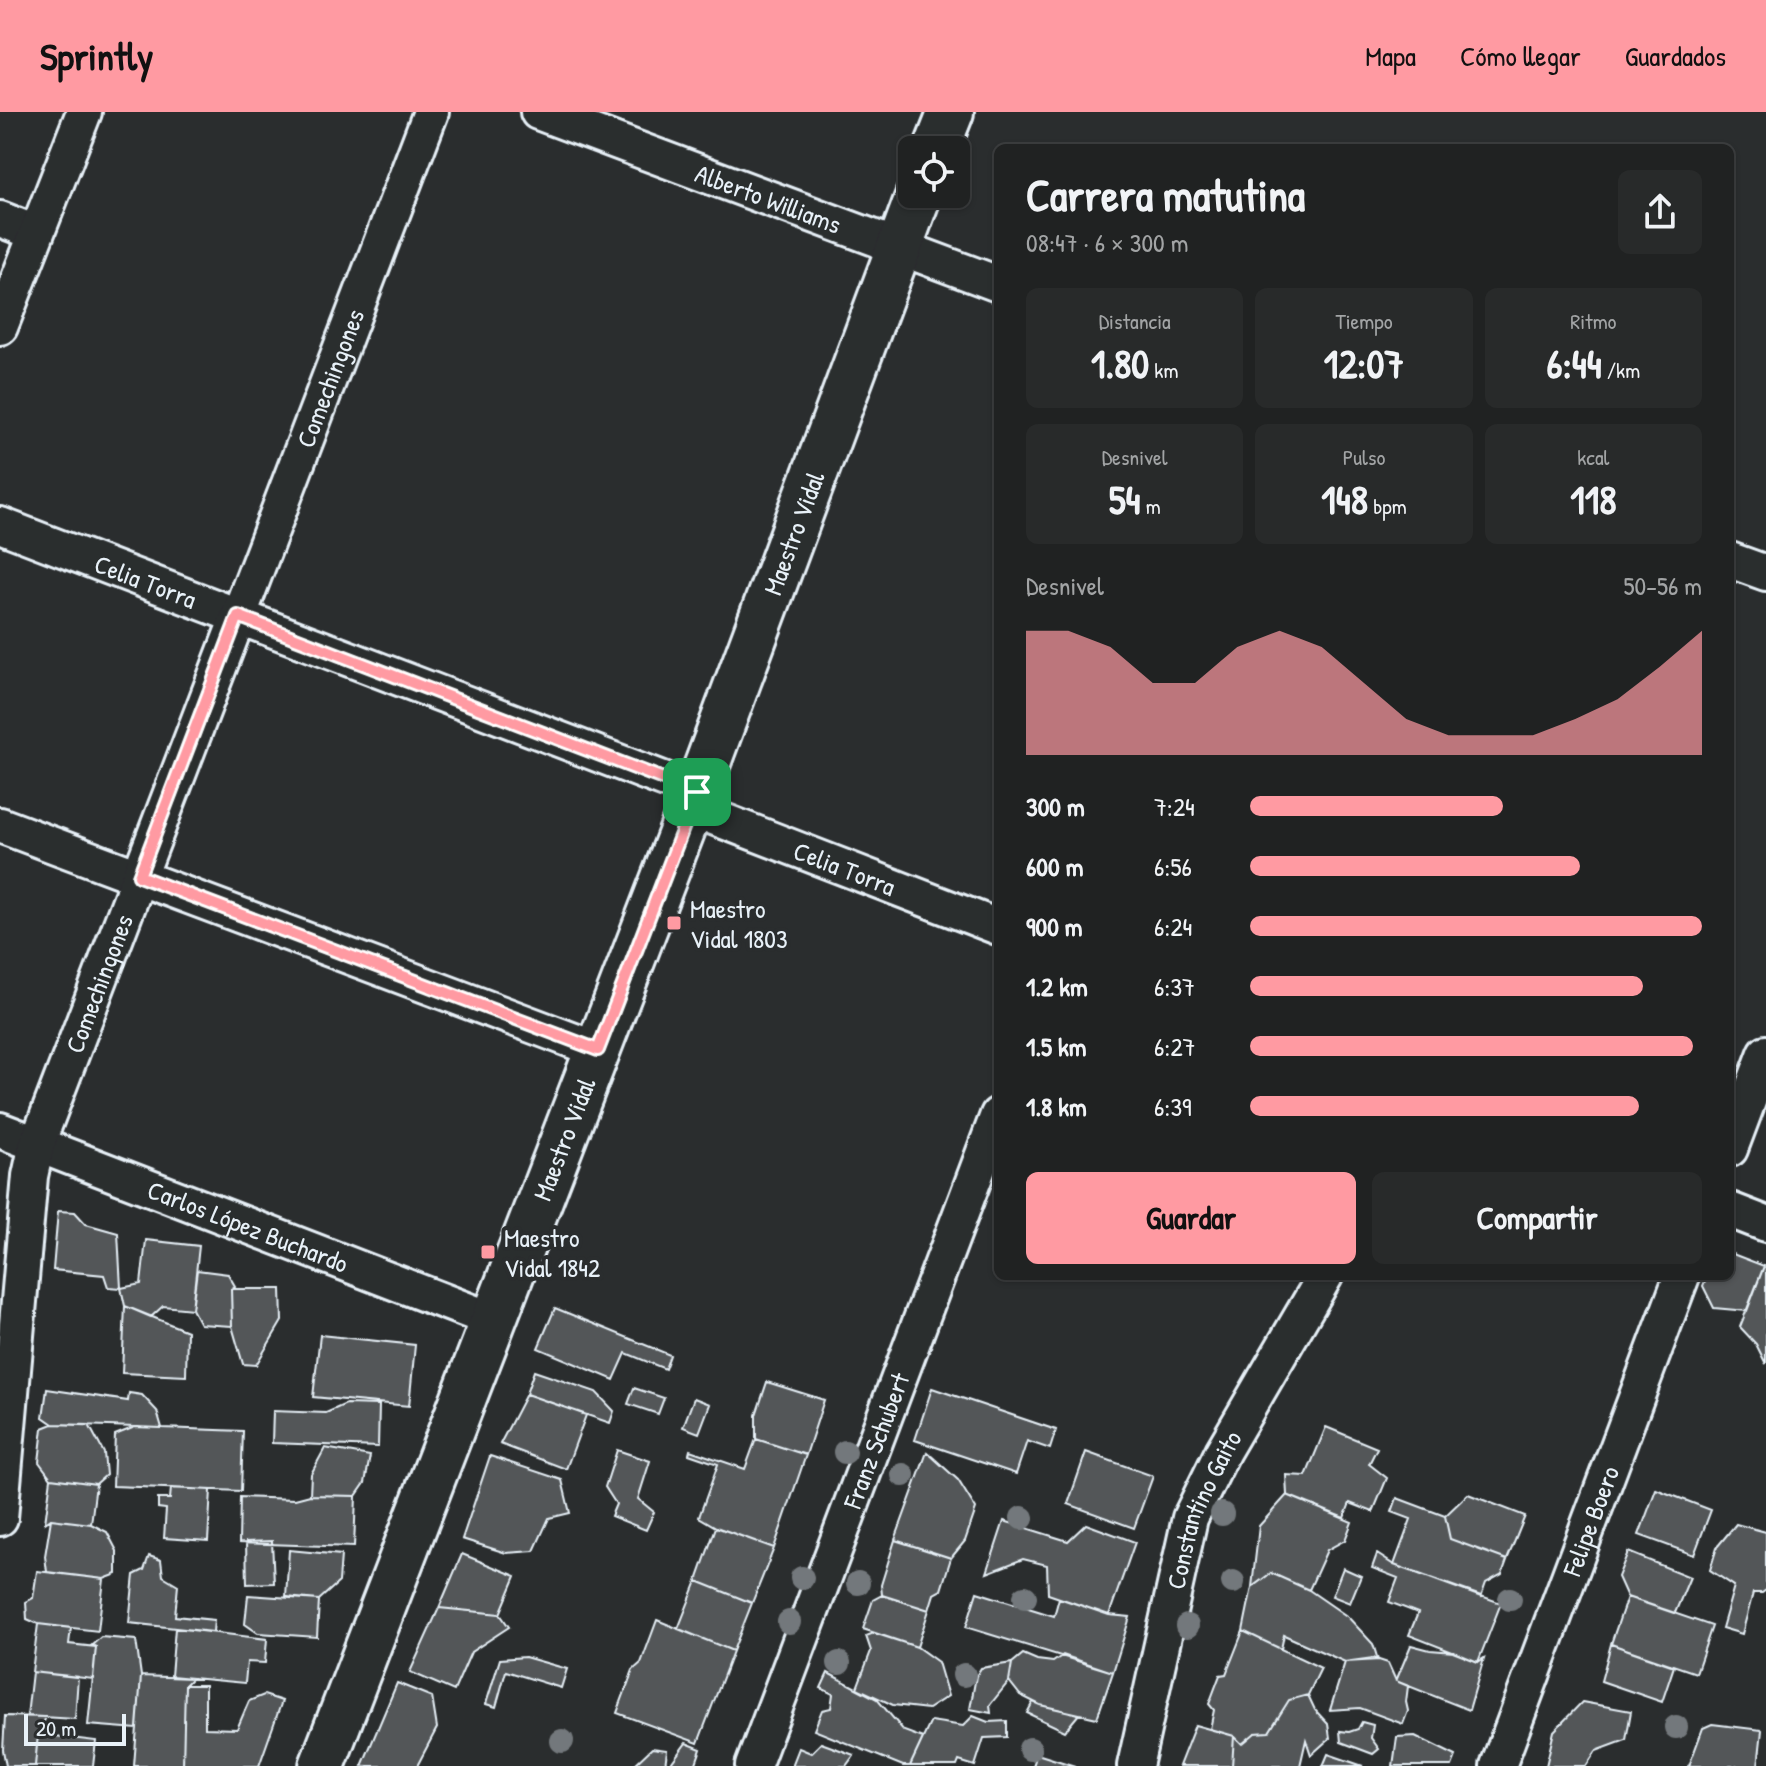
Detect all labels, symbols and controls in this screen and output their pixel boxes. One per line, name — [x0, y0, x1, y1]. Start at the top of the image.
text: Sprintly — [40, 30, 153, 82]
text: Mapa — [1365, 37, 1416, 75]
text: Cómo llegar — [1460, 37, 1581, 75]
text: Guardados — [1625, 37, 1726, 75]
map controls — [898, 136, 970, 208]
button: locate — [898, 136, 970, 208]
street label: Alberto Williams — [691, 155, 846, 241]
text: Carrera matutina — [1026, 165, 1305, 225]
button: share — [1618, 170, 1702, 254]
text: 08:47 · 6 × 300 m — [1026, 225, 1188, 260]
street label: Comechingones — [287, 304, 372, 452]
text: Distancia — [1099, 306, 1171, 336]
text: Tiempo — [1335, 306, 1393, 336]
text: Ritmo — [1570, 306, 1616, 336]
text: 1.80 — [1091, 336, 1149, 390]
text: 12:07 — [1324, 336, 1404, 390]
text: 6:44 — [1546, 336, 1602, 390]
text: km — [1149, 355, 1178, 385]
text: /km — [1602, 355, 1640, 385]
text: Desnivel — [1102, 442, 1168, 472]
text: Pulso — [1343, 442, 1385, 472]
text: kcal — [1577, 442, 1609, 472]
street label: Maestro Vidal — [754, 466, 832, 600]
text: 54 — [1109, 472, 1141, 526]
text: 148 — [1321, 472, 1368, 526]
text: 118 — [1570, 472, 1617, 526]
text: m — [1141, 491, 1161, 521]
text: bpm — [1368, 491, 1407, 521]
street label: Celia Torra — [90, 545, 202, 616]
text: Desnivel — [1026, 568, 1104, 603]
text: 50–56 m — [1623, 568, 1702, 603]
pin — [663, 758, 731, 826]
icon: arrive — [675, 770, 719, 814]
text: 300 m — [1026, 789, 1085, 824]
text: 7:24 — [1154, 789, 1195, 824]
street label: Celia Torra — [789, 832, 901, 903]
text: 600 m — [1026, 849, 1083, 884]
text: 6:56 — [1154, 849, 1192, 884]
place label: Maestro Vidal 1803 — [690, 891, 788, 956]
street label: Comechingones — [56, 909, 141, 1058]
text: 900 m — [1026, 909, 1083, 944]
text: 6:24 — [1154, 909, 1192, 944]
marker: Maestro Vidal 1803 — [665, 914, 683, 932]
text: 1.2 km — [1026, 969, 1088, 1004]
text: 6:37 — [1154, 969, 1195, 1004]
text: 1.5 km — [1026, 1029, 1086, 1064]
text: 6:27 — [1154, 1029, 1195, 1064]
street label: Maestro Vidal — [524, 1072, 603, 1205]
text: 1.8 km — [1026, 1089, 1087, 1124]
text: 6:39 — [1154, 1089, 1192, 1124]
street label: Carlos López Buchardo — [143, 1171, 353, 1280]
button: Guardar — [1026, 1172, 1356, 1264]
button: Compartir — [1372, 1172, 1702, 1264]
place label: Maestro Vidal 1842 — [504, 1220, 600, 1285]
marker: Maestro Vidal 1842 — [479, 1243, 497, 1261]
street label: Franz Schubert — [834, 1367, 917, 1514]
street label: Constantino Gaito — [1157, 1424, 1249, 1592]
street label: Felipe Boero — [1553, 1461, 1627, 1582]
scale bar — [24, 1710, 126, 1746]
text: 20 m — [36, 1713, 76, 1743]

